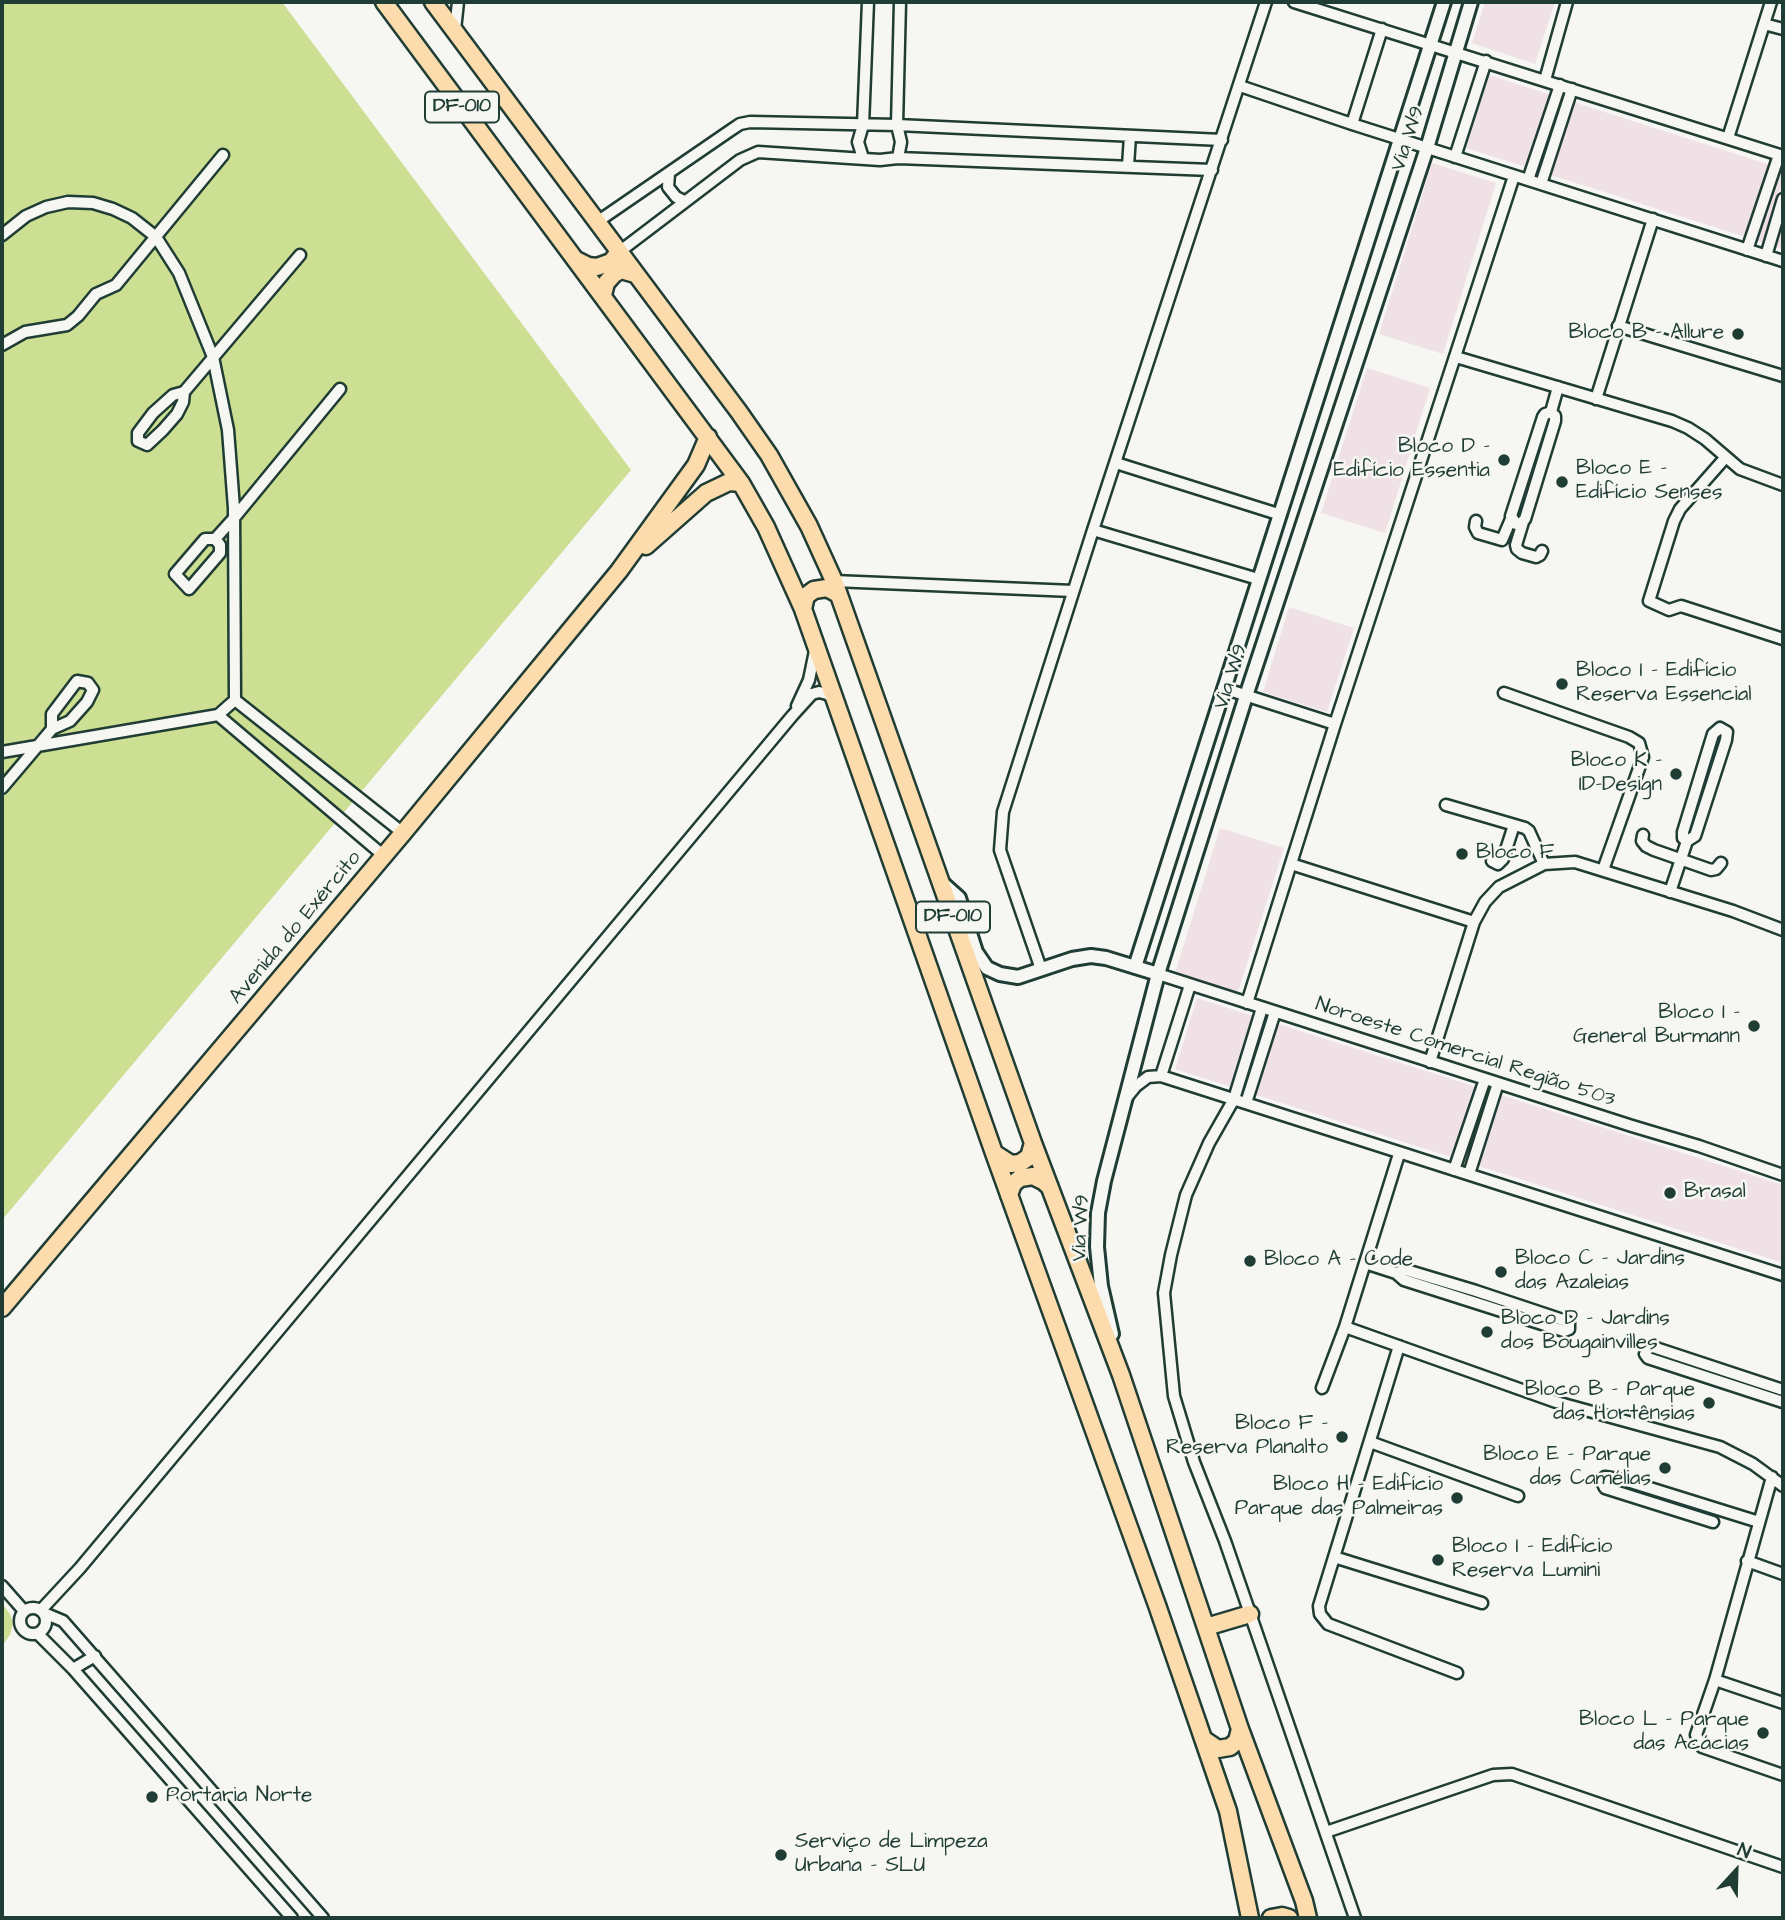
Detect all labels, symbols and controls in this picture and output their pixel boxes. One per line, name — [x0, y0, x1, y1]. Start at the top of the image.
road number: DF-010 — [425, 92, 499, 122]
street label: Via W9 — [1387, 103, 1431, 175]
place label: Bloco B - Allure — [1569, 321, 1724, 347]
marker: Bloco B - Allure — [1730, 326, 1746, 342]
place label: Bloco D - Edifício Essentia — [1334, 435, 1490, 485]
marker: Bloco D - Edifício Essentia — [1496, 452, 1512, 468]
place label: Bloco E - Edifício Senses — [1576, 457, 1723, 507]
marker: Bloco E - Edifício Senses — [1554, 474, 1570, 490]
street label: Via W9 — [1210, 641, 1254, 713]
place label: Bloco I - Edifício Reserva Essencial — [1576, 659, 1752, 709]
marker: Bloco I - Edifício Reserva Essencial — [1554, 676, 1570, 692]
place label: Bloco K - ID-Design — [1571, 749, 1662, 799]
marker: Bloco K - ID-Design — [1668, 766, 1684, 782]
place label: Bloco F — [1476, 841, 1554, 867]
street label: Avenida do Exército — [225, 846, 367, 1010]
marker: Bloco F — [1454, 846, 1470, 862]
road number: DF-010 — [916, 902, 990, 932]
street label: Noroeste Comercial Região 503 — [1312, 993, 1618, 1113]
place label: Bloco I - General Burmann — [1573, 1001, 1740, 1051]
marker: Bloco I - General Burmann — [1746, 1018, 1762, 1034]
place label: Brasal — [1684, 1180, 1746, 1206]
marker: Brasal — [1662, 1185, 1678, 1201]
street label: Via W9 — [1068, 1194, 1096, 1262]
place label: Bloco C - Jardins das Azaleias — [1515, 1247, 1685, 1297]
place label: Bloco A - Code — [1264, 1248, 1413, 1274]
marker: Bloco A - Code — [1242, 1253, 1258, 1269]
marker: Bloco C - Jardins das Azaleias — [1493, 1264, 1509, 1280]
place label: Bloco D - Jardins dos Bougainvilles — [1501, 1307, 1670, 1357]
marker: Bloco D - Jardins dos Bougainvilles — [1479, 1324, 1495, 1340]
place label: Bloco B - Parque das Hortênsias — [1525, 1378, 1695, 1428]
marker: Bloco B - Parque das Hortênsias — [1701, 1395, 1717, 1411]
place label: Bloco F - Reserva Planalto — [1166, 1412, 1328, 1462]
marker: Bloco F - Reserva Planalto — [1334, 1429, 1350, 1445]
place label: Bloco E - Parque das Camélias — [1483, 1443, 1651, 1493]
marker: Bloco E - Parque das Camélias — [1657, 1460, 1673, 1476]
place label: Bloco H - Edifício Parque das Palmeiras — [1235, 1473, 1443, 1523]
marker: Bloco H - Edifício Parque das Palmeiras — [1449, 1490, 1465, 1506]
place label: Bloco I - Edifício Reserva Lumini — [1452, 1535, 1612, 1585]
marker: Bloco I - Edifício Reserva Lumini — [1430, 1552, 1446, 1568]
place label: Bloco L - Parque das Acácias — [1579, 1708, 1749, 1758]
marker: Bloco L - Parque das Acácias — [1755, 1725, 1771, 1741]
place label: Portaria Norte — [166, 1784, 312, 1810]
marker: Portaria Norte — [144, 1789, 160, 1805]
place label: Serviço de Limpeza Urbana - SLU — [795, 1830, 988, 1880]
north arrow — [1701, 1836, 1771, 1906]
text: N — [1733, 1836, 1755, 1866]
marker: Serviço de Limpeza Urbana - SLU — [773, 1847, 789, 1863]

